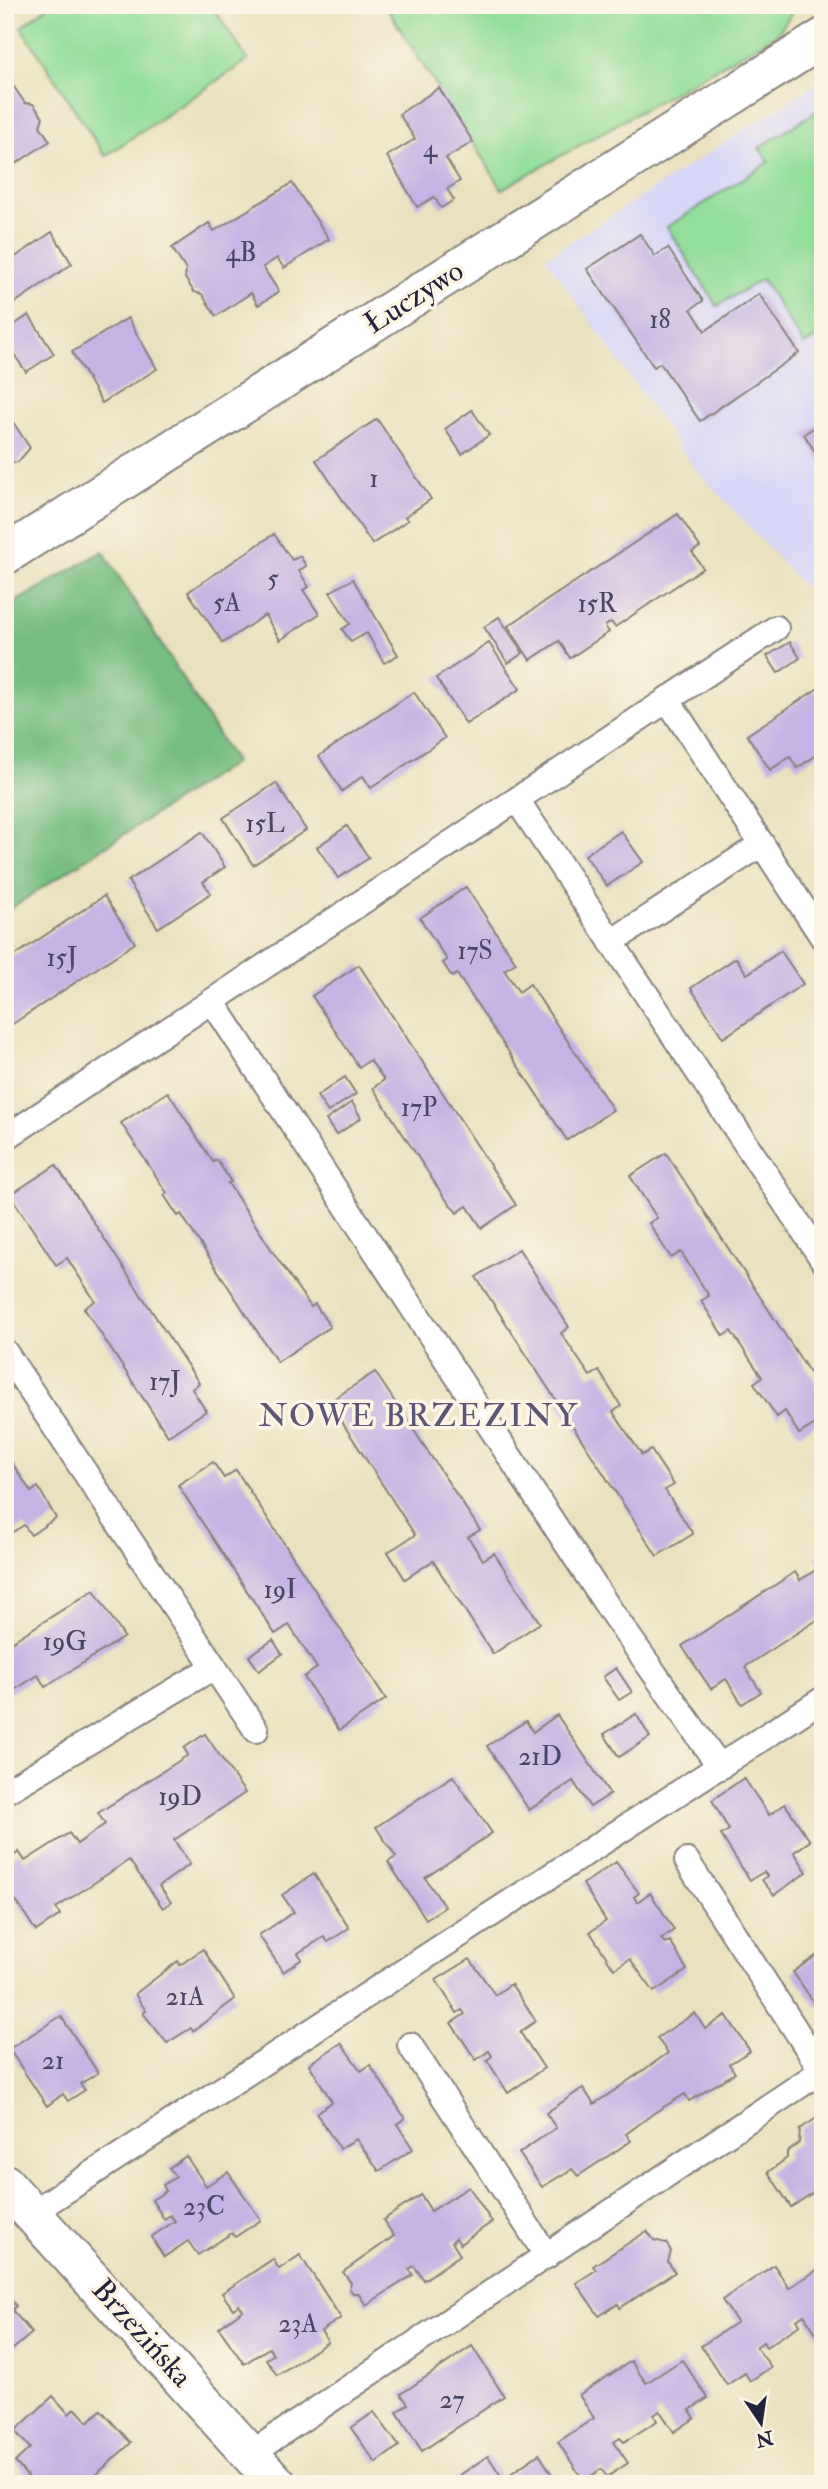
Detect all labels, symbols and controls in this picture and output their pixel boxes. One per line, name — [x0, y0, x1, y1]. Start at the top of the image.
house number: 4 — [423, 133, 438, 165]
house number: 4B — [225, 237, 257, 269]
street label: Łuczywo — [358, 252, 470, 342]
house number: 18 — [649, 304, 671, 336]
house number: 1 — [369, 463, 379, 495]
house number: 5 — [267, 563, 279, 595]
house number: 5A — [213, 587, 241, 619]
house number: 15R — [577, 588, 618, 620]
house number: 15L — [245, 808, 285, 840]
house number: 17S — [457, 935, 493, 967]
house number: 15J — [46, 942, 78, 974]
house number: 17P — [401, 1092, 437, 1124]
house number: 17J — [149, 1366, 181, 1398]
district label: NOWE BRZEZINY — [259, 1396, 579, 1436]
house number: 19I — [264, 1574, 297, 1606]
house number: 19G — [43, 1626, 87, 1658]
house number: 21D — [518, 1741, 562, 1773]
house number: 19D — [158, 1781, 202, 1813]
house number: 21A — [166, 1981, 205, 2013]
house number: 21 — [42, 2045, 64, 2077]
house number: 23C — [183, 2191, 225, 2223]
street label: Brzezińska — [84, 2271, 200, 2395]
house number: 23A — [278, 2308, 318, 2340]
house number: 27 — [439, 2384, 465, 2416]
north arrow — [726, 2388, 796, 2458]
text: N — [753, 2425, 777, 2452]

